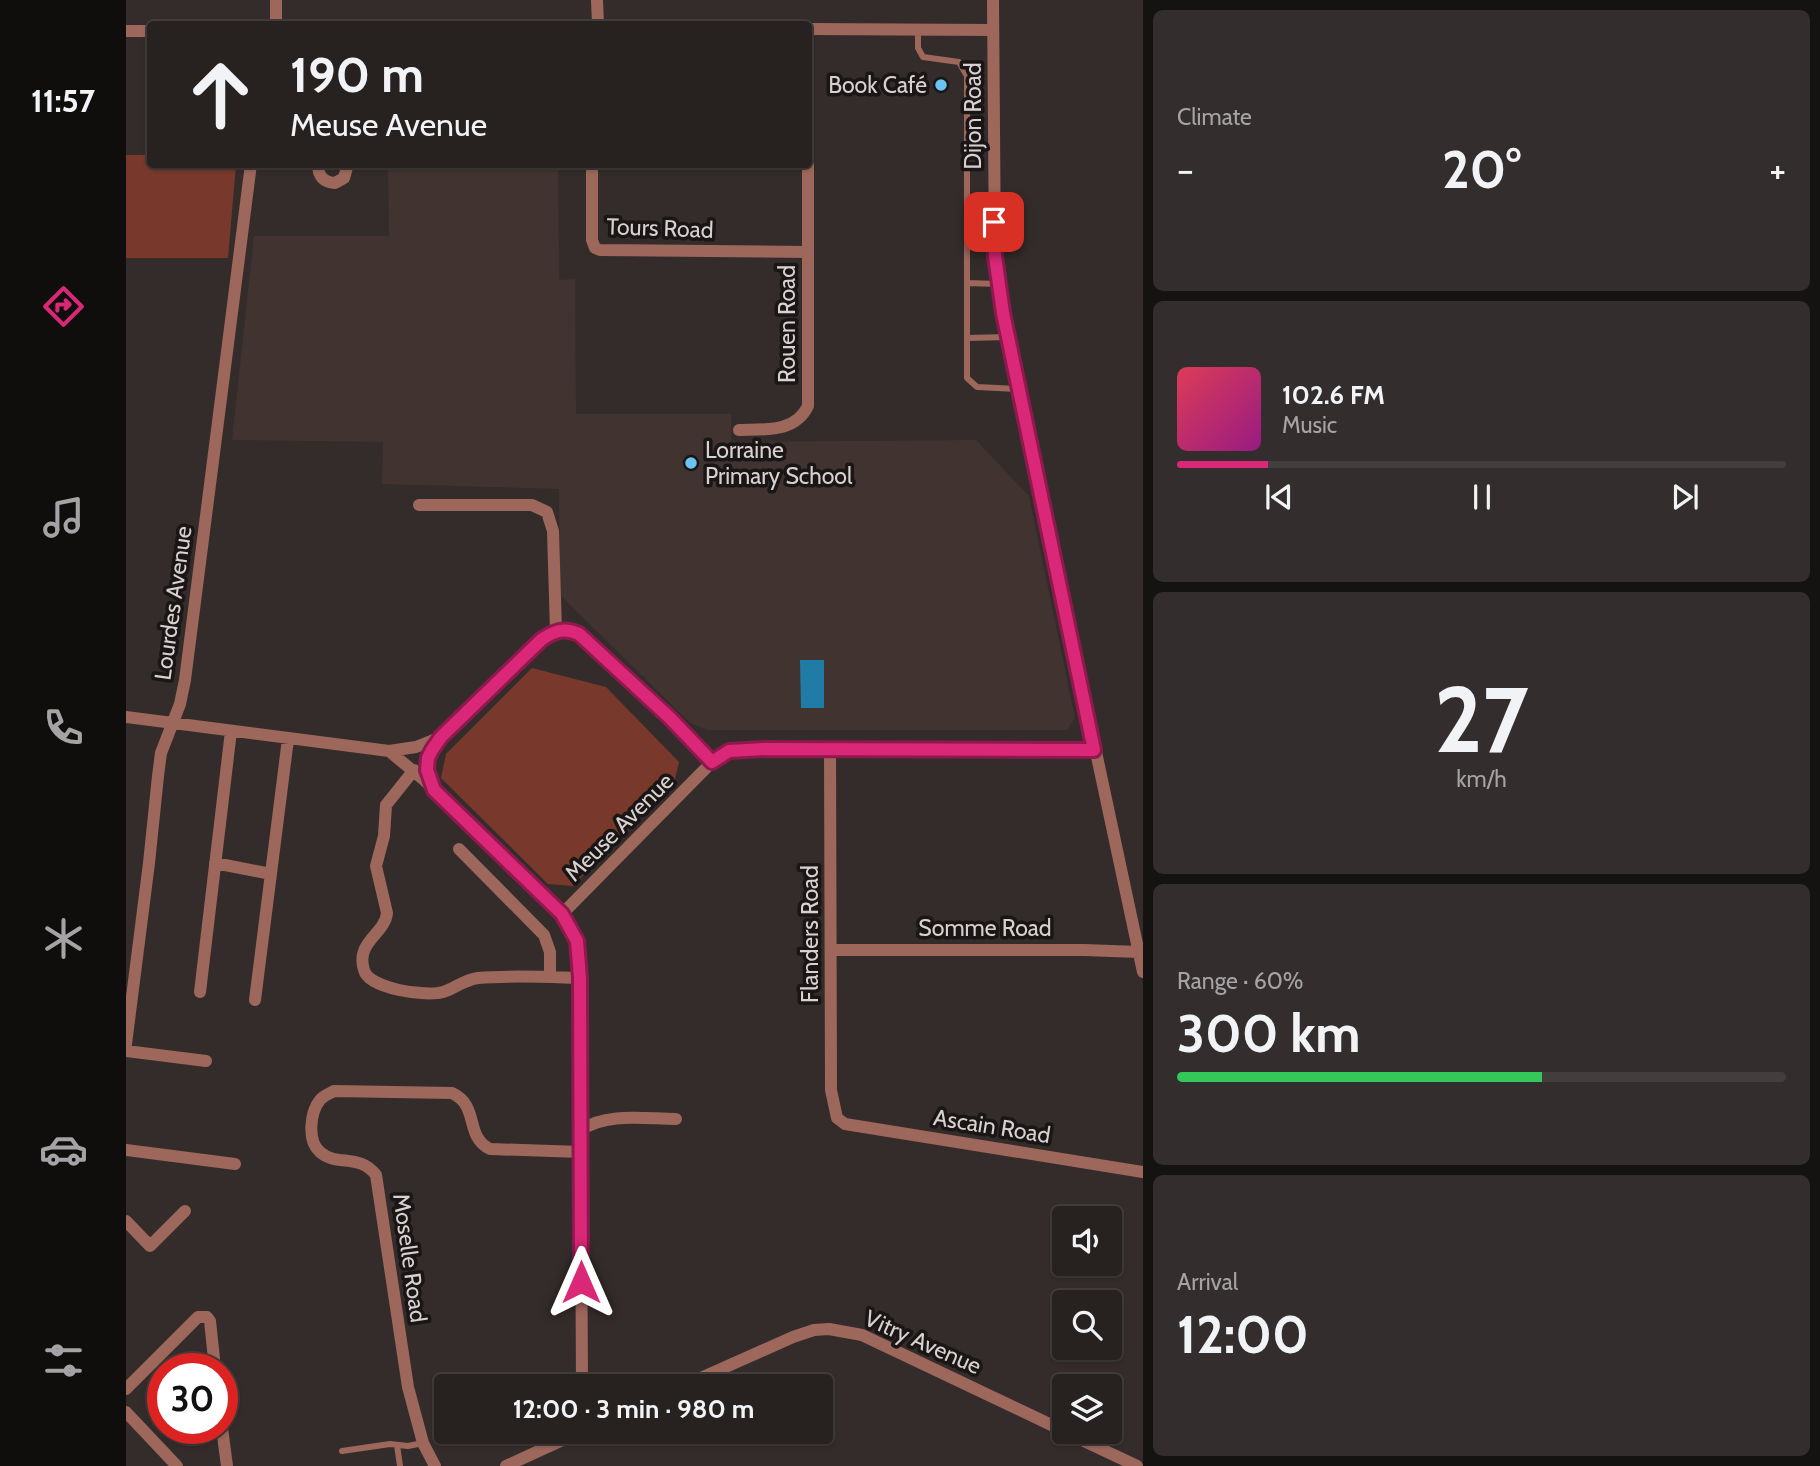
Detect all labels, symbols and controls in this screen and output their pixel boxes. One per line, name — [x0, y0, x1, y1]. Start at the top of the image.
text: 190 m — [290, 45, 424, 104]
icon: ahead — [175, 49, 266, 140]
street label: Dijon Road — [959, 63, 987, 169]
place label: Book Café — [828, 71, 927, 99]
marker: Book Café — [933, 77, 949, 93]
text: 11:57 — [31, 81, 95, 120]
text: Climate — [1177, 103, 1252, 131]
text: Meuse Avenue — [290, 105, 487, 144]
text: 20° — [1442, 138, 1521, 201]
text: − — [1177, 146, 1194, 193]
text: + — [1769, 146, 1786, 193]
pin — [964, 192, 1024, 252]
icon: arrive — [975, 203, 1013, 241]
street label: Tours Road — [606, 212, 714, 244]
street label: Rouen Road — [773, 265, 801, 383]
icon: directions — [39, 282, 88, 331]
text: 102.6 FM — [1282, 379, 1385, 411]
text: Music — [1282, 411, 1337, 439]
place label: Lorraine Primary School — [705, 436, 853, 490]
marker: Lorraine Primary School — [683, 455, 699, 471]
icon: previous — [1260, 478, 1298, 516]
icon: pause — [1463, 478, 1501, 516]
icon: next — [1666, 478, 1704, 516]
icon: music — [39, 493, 88, 542]
street label: Lourdes Avenue — [148, 524, 198, 682]
text: 27 — [1434, 664, 1529, 775]
icon: phone — [39, 703, 88, 752]
text: km/h — [1456, 765, 1507, 793]
street label: Meuse Avenue — [559, 767, 679, 887]
street label: Flanders Road — [796, 865, 824, 1003]
icon: climate — [39, 914, 88, 963]
street label: Somme Road — [918, 914, 1052, 942]
text: Range · 60% — [1177, 967, 1304, 995]
text: 300 km — [1177, 1002, 1361, 1065]
street label: Ascain Road — [932, 1103, 1052, 1149]
icon: car — [39, 1125, 88, 1174]
street label: Moselle Road — [387, 1192, 433, 1324]
map controls — [1052, 1206, 1122, 1444]
button: sound — [1052, 1206, 1122, 1276]
position arrow — [544, 1245, 618, 1319]
text: Arrival — [1177, 1268, 1238, 1296]
button: search — [1052, 1290, 1122, 1360]
text: 12:00 — [1177, 1303, 1309, 1366]
street label: Vitry Avenue — [860, 1304, 986, 1380]
icon: filters — [39, 1336, 88, 1385]
speed limit sign: 30 — [147, 1353, 238, 1444]
button: layers — [1052, 1374, 1122, 1444]
text: 12:00 · 3 min · 980 m — [513, 1393, 754, 1425]

